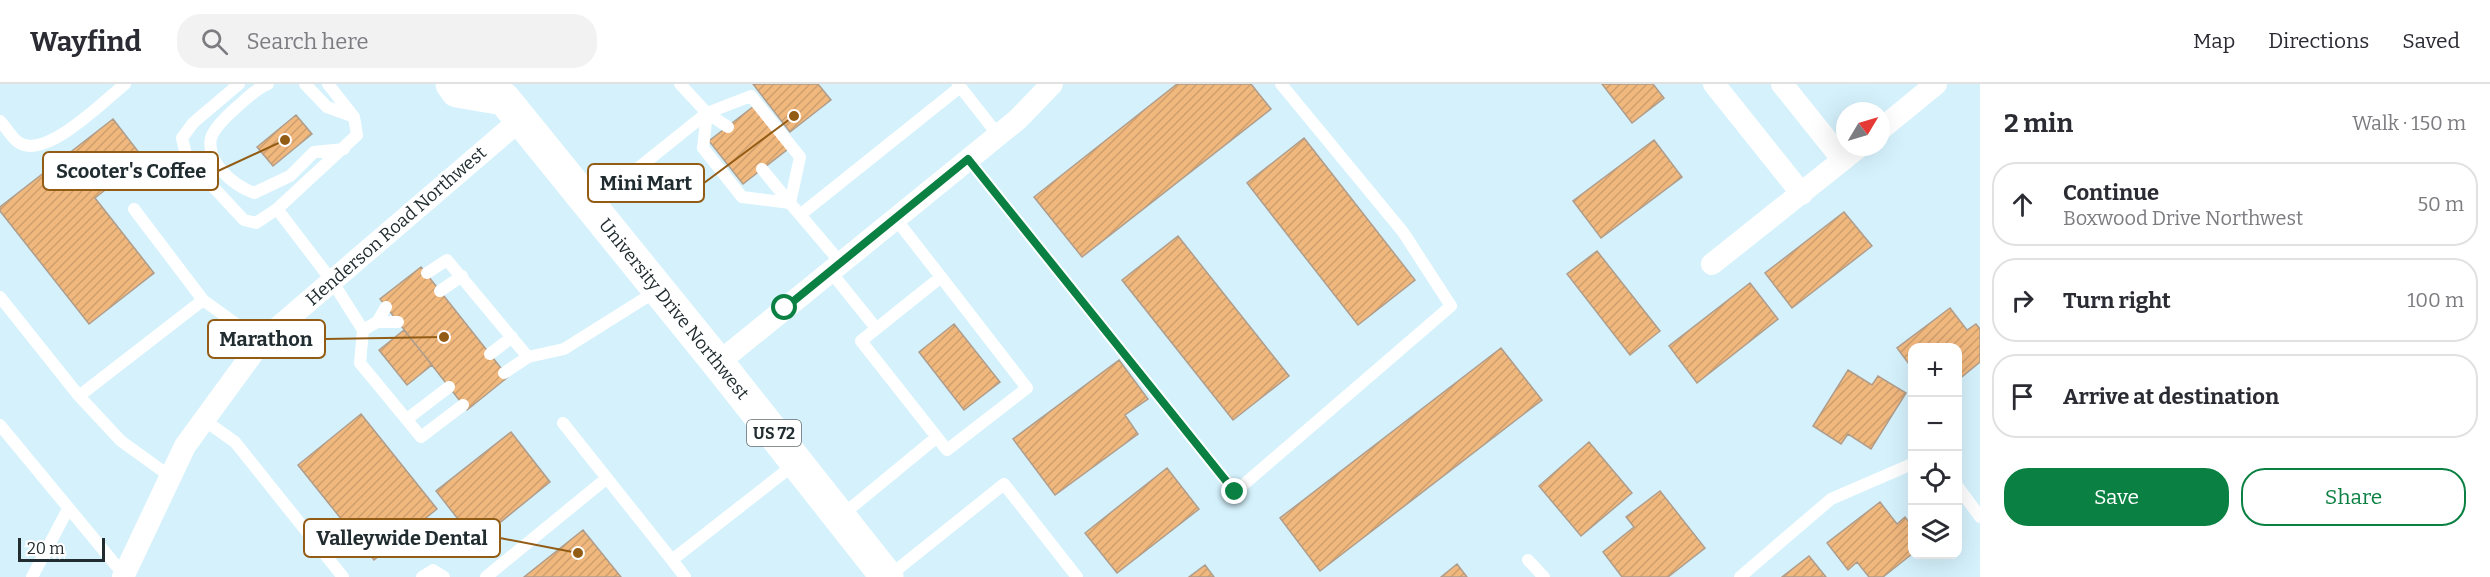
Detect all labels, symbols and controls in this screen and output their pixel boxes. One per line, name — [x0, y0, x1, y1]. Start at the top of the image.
search box — [177, 14, 597, 68]
text: Wayfind — [30, 25, 141, 58]
icon: search — [198, 25, 231, 58]
text: Search here — [246, 28, 369, 55]
text: Map — [2193, 28, 2235, 54]
text: Directions — [2268, 28, 2369, 54]
text: Saved — [2402, 28, 2460, 54]
north arrow — [1836, 102, 1890, 156]
text: 2 min — [2004, 108, 2073, 139]
text: Walk · 150 m — [2352, 111, 2466, 135]
street label: Henderson Road Northwest — [301, 141, 491, 310]
callout: Scooter's Coffee — [43, 152, 218, 190]
text: Scooter's Coffee — [56, 159, 206, 183]
callout: Mini Mart — [588, 164, 704, 202]
text: Mini Mart — [600, 171, 692, 195]
text: Continue — [2063, 179, 2159, 206]
icon: ahead — [2006, 188, 2039, 221]
text: 50 m — [2417, 192, 2464, 216]
text: Boxwood Drive Northwest — [2063, 206, 2303, 230]
street label: University Drive Northwest — [594, 214, 754, 404]
icon: right — [2006, 284, 2039, 317]
text: Turn right — [2063, 287, 2171, 314]
text: 100 m — [2407, 288, 2464, 312]
route start — [771, 294, 797, 320]
callout: Marathon — [208, 320, 325, 358]
text: Marathon — [219, 327, 313, 351]
map controls — [1908, 343, 1962, 559]
button: + — [1908, 343, 1962, 397]
icon: arrive — [2006, 380, 2039, 413]
text: Arrive at destination — [2063, 383, 2279, 410]
button: − — [1908, 397, 1962, 451]
road number: US 72 — [747, 420, 801, 446]
button: locate — [1908, 451, 1962, 505]
button: Save — [2004, 468, 2229, 526]
button: Share — [2241, 468, 2466, 526]
route end — [1221, 478, 1247, 504]
button: layers — [1908, 505, 1962, 559]
callout: Valleywide Dental — [304, 519, 500, 557]
text: Valleywide Dental — [316, 526, 488, 550]
scale bar — [18, 535, 105, 562]
text: 20 m — [27, 539, 64, 558]

